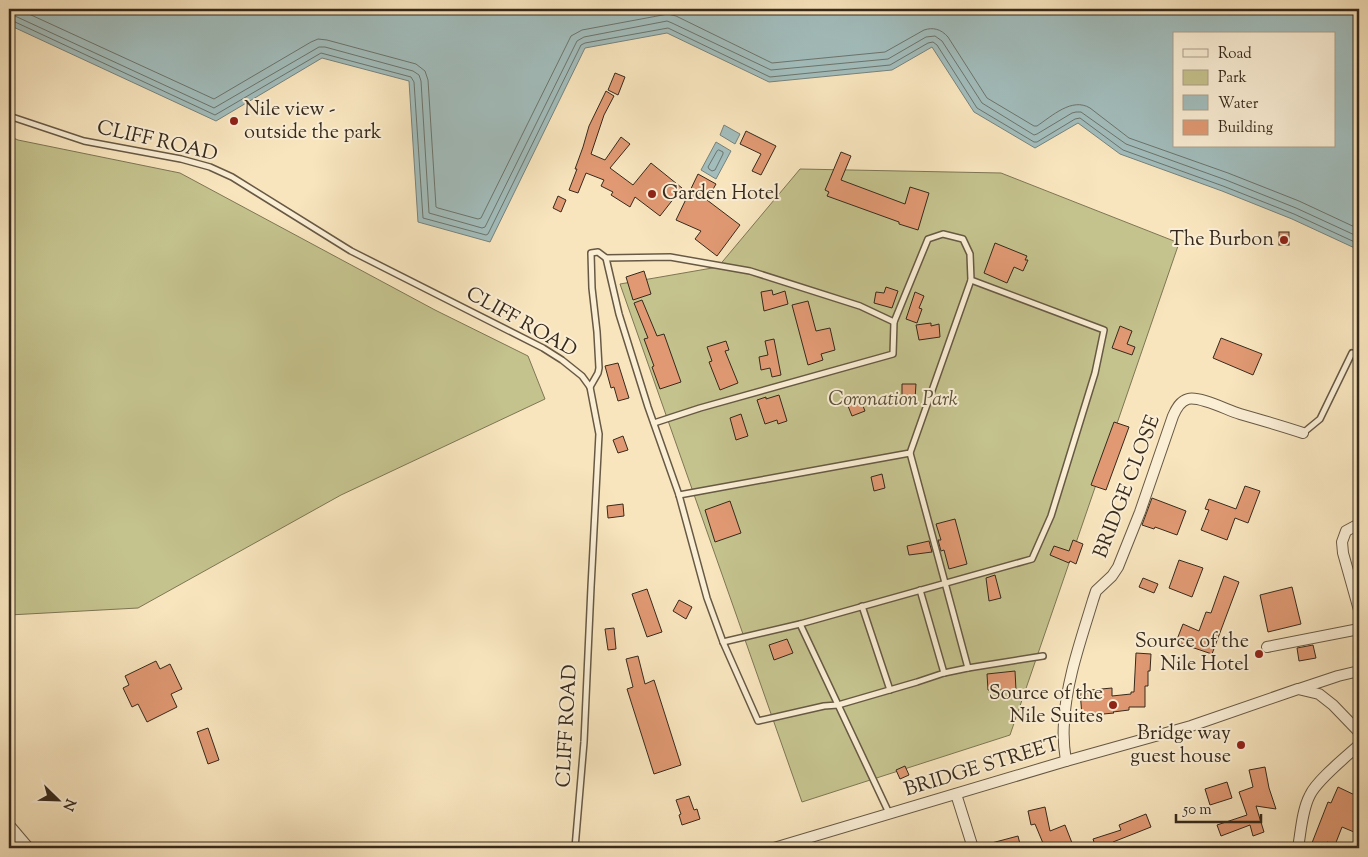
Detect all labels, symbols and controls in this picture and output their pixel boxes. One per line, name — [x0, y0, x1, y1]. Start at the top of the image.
legend — [1173, 32, 1336, 148]
text: Road — [1218, 44, 1252, 65]
text: Park — [1218, 68, 1247, 89]
text: Water — [1218, 94, 1259, 115]
place label: Nile view - outside the park — [244, 96, 382, 148]
street label: CLIFF ROAD — [94, 114, 220, 170]
marker: Nile view - outside the park — [228, 115, 240, 127]
text: Building — [1218, 118, 1273, 139]
place label: Garden Hotel — [662, 180, 780, 209]
marker: Garden Hotel — [646, 188, 658, 200]
place label: The Burbon — [1170, 226, 1274, 255]
marker: The Burbon — [1278, 234, 1290, 246]
street label: CLIFF ROAD — [460, 280, 582, 366]
park label: Coronation Park — [828, 386, 958, 415]
street label: BRIDGE CLOSE — [1087, 411, 1169, 563]
place label: Source of the Nile Hotel — [1135, 628, 1249, 680]
marker: Source of the Nile Hotel — [1253, 648, 1265, 660]
street label: CLIFF ROAD — [550, 664, 586, 788]
place label: Source of the Nile Suites — [989, 680, 1103, 732]
marker: Source of the Nile Suites — [1107, 699, 1119, 711]
place label: Bridge way guest house — [1130, 720, 1231, 772]
street label: BRIDGE STREET — [901, 731, 1063, 805]
marker: Bridge way guest house — [1235, 739, 1247, 751]
north arrow — [32, 774, 82, 824]
scale bar — [1176, 792, 1260, 824]
text: N — [57, 795, 80, 813]
text: 50 m — [1182, 800, 1212, 821]

